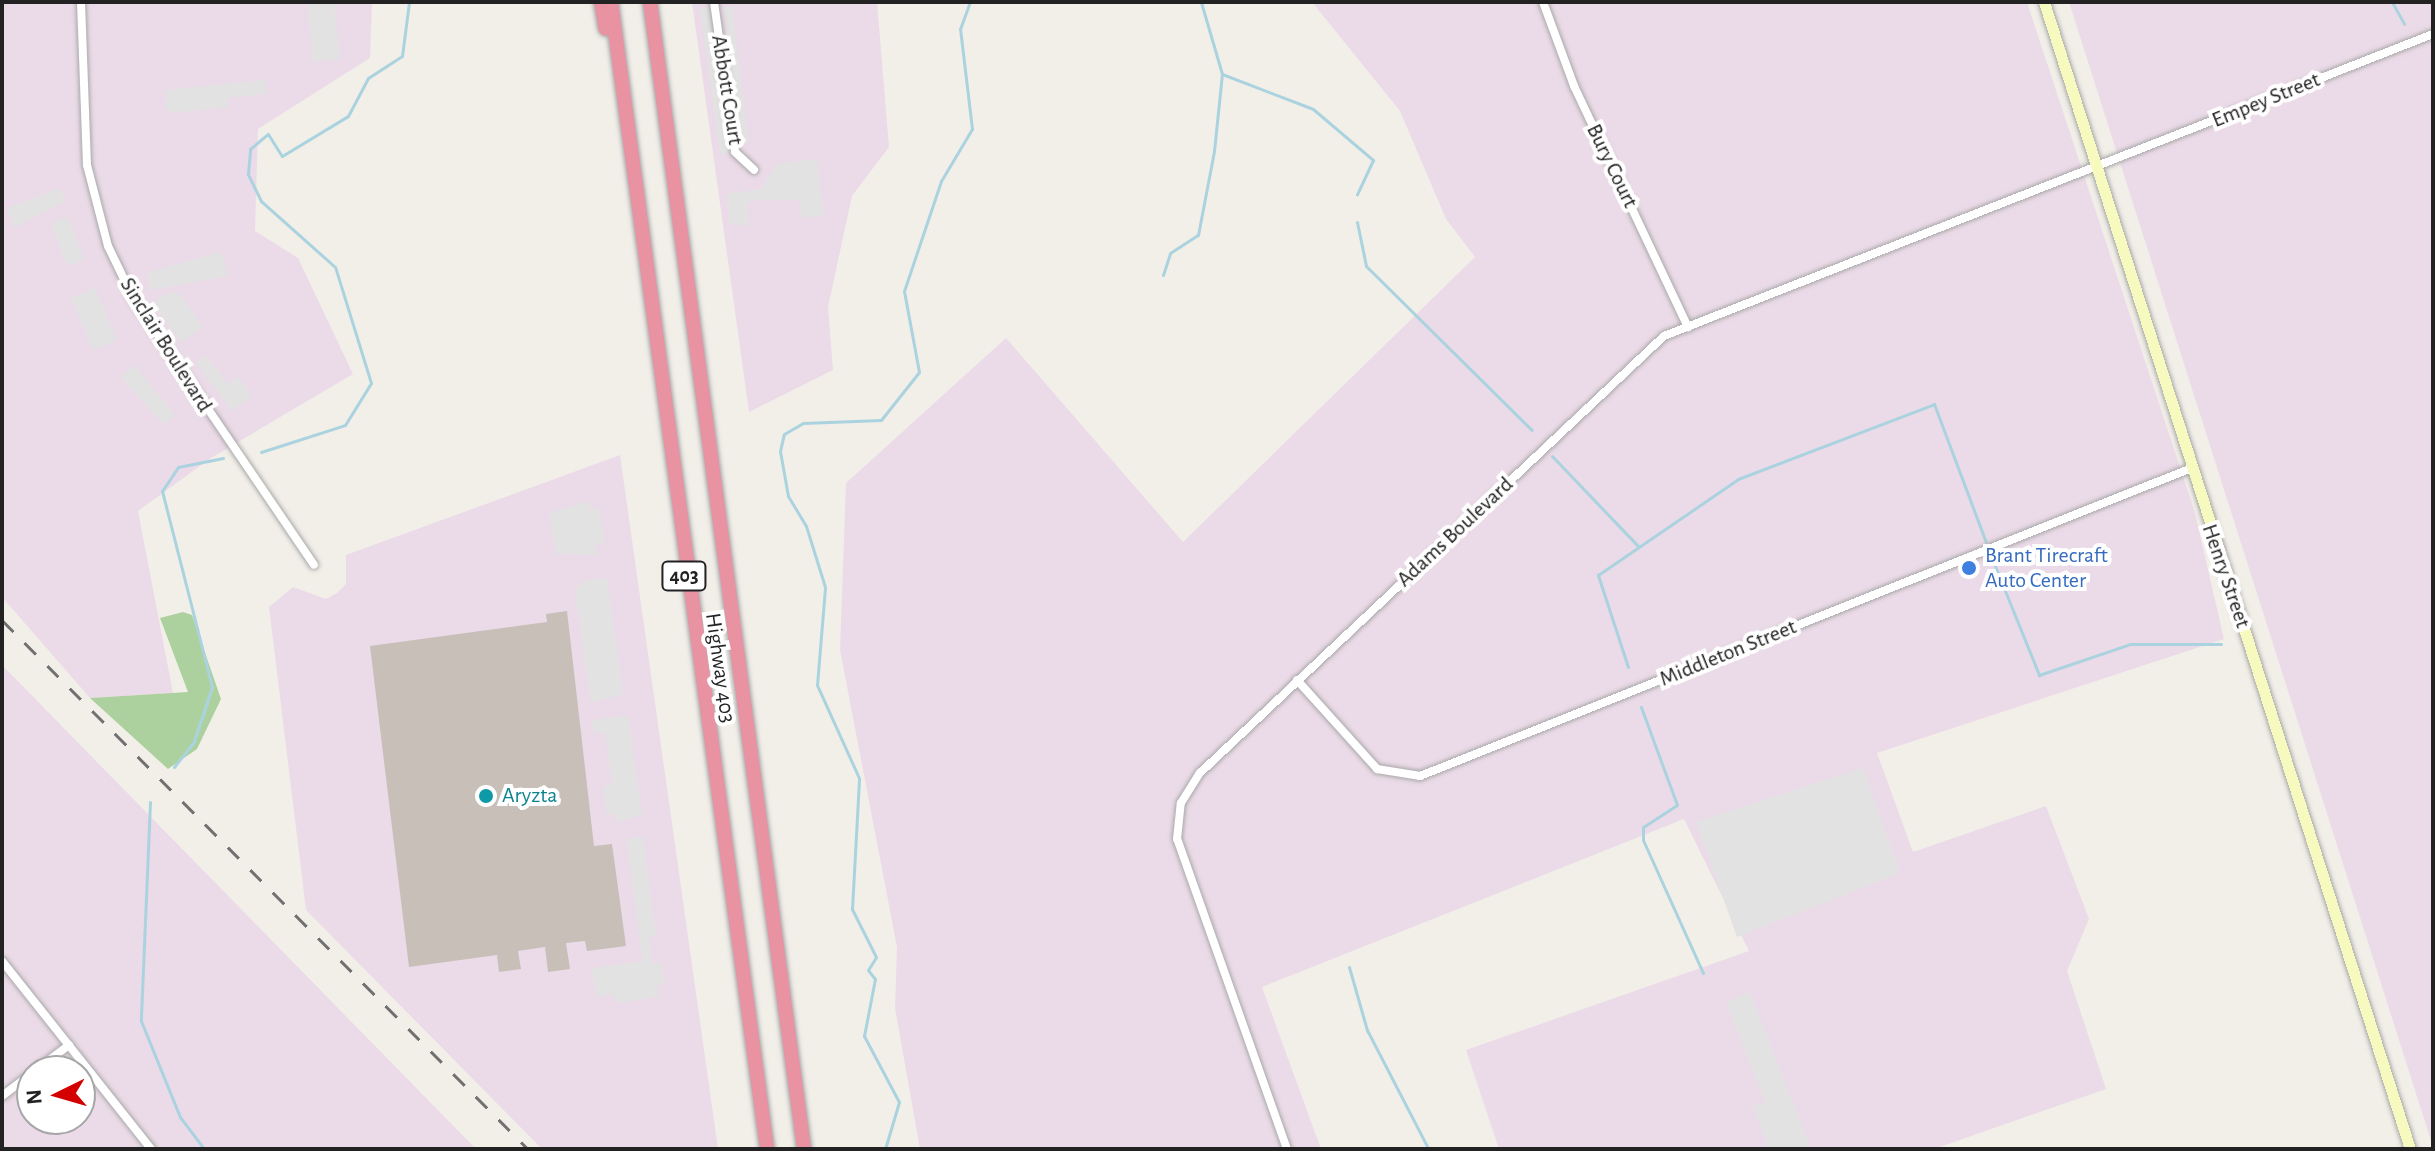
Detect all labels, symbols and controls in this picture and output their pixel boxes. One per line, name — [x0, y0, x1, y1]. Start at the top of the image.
street label: Abbott Court — [705, 33, 749, 147]
street label: Empey Street — [2208, 66, 2324, 134]
street label: Bury Court — [1580, 120, 1644, 212]
street label: Sinclair Boulevard — [114, 273, 218, 417]
street label: Adams Boulevard — [1391, 471, 1519, 593]
street label: Henry Street — [2196, 521, 2256, 631]
place label: Brant Tirecraft Auto Center — [1985, 542, 2108, 594]
marker: Brant Tirecraft Auto Center — [1960, 559, 1978, 577]
road number: 403 — [660, 560, 708, 592]
street label: Highway 403 — [699, 611, 741, 725]
street label: Middleton Street — [1656, 614, 1800, 692]
place label: Aryzta — [502, 783, 558, 809]
marker: Aryzta — [477, 787, 495, 805]
north arrow — [16, 1055, 96, 1135]
text: N — [22, 1088, 46, 1106]

